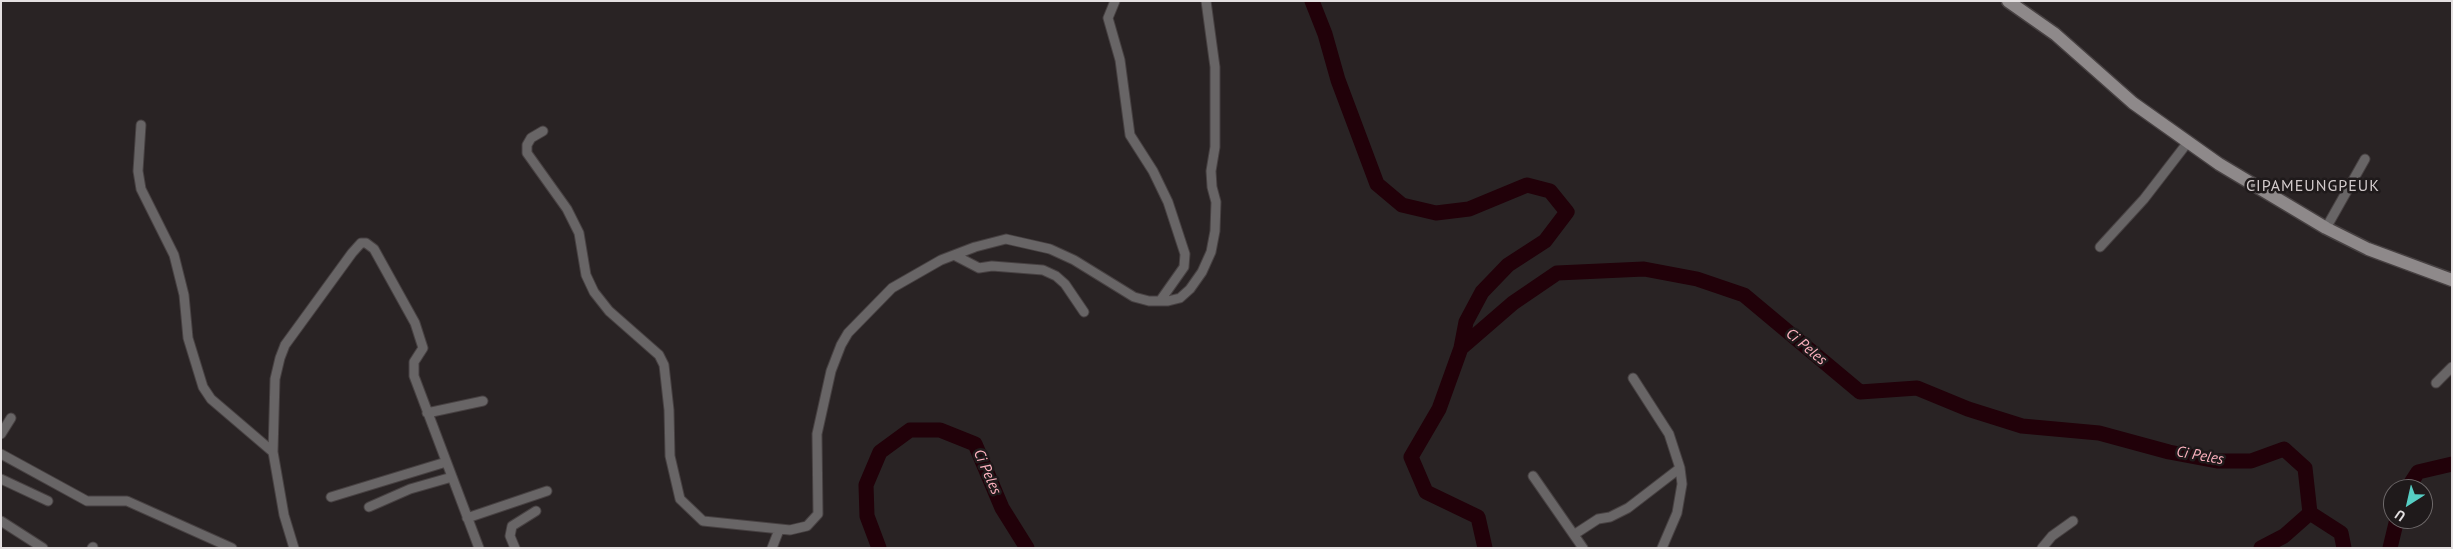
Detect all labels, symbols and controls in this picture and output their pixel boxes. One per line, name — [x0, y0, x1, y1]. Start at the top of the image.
district label: CIPAMEUNGPEUK — [2244, 176, 2382, 196]
water label: Ci Peles — [1782, 325, 1830, 369]
water label: Ci Peles — [2175, 443, 2225, 469]
water label: Ci Peles — [969, 447, 1005, 497]
north arrow — [2383, 479, 2433, 529]
text: U — [2391, 506, 2409, 525]

